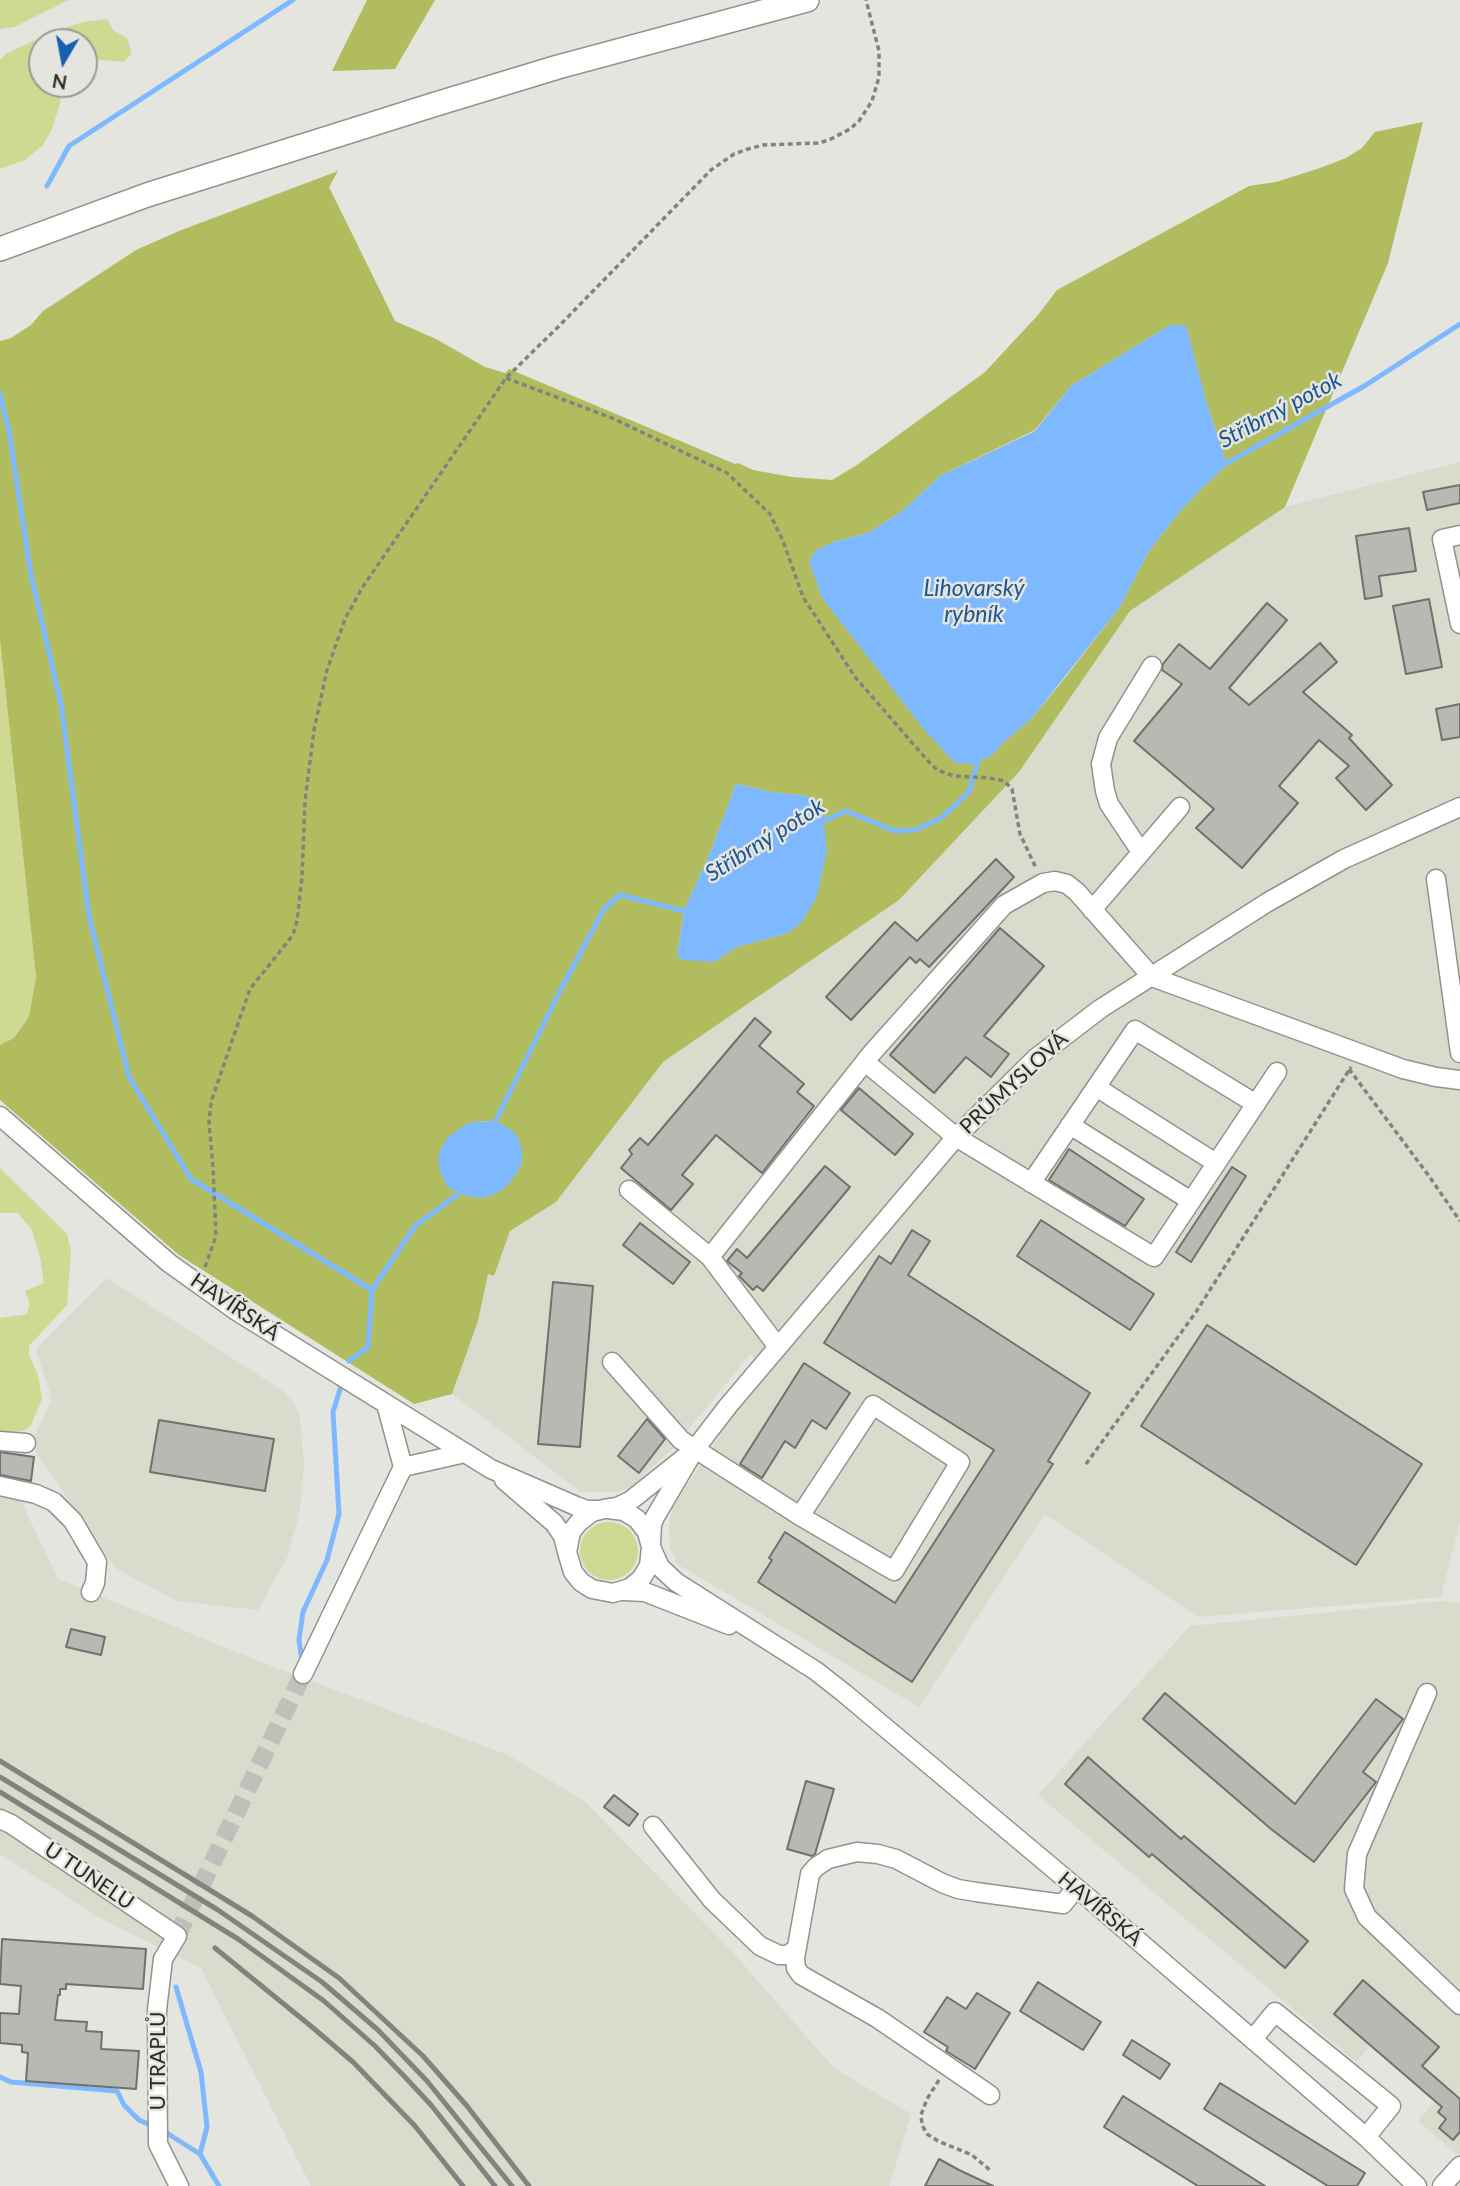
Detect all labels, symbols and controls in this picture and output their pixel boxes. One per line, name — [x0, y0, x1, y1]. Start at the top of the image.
north arrow — [28, 28, 98, 98]
text: N — [50, 70, 69, 95]
water label: Stříbrný potok — [1214, 366, 1346, 454]
water label: Lihovarský rybník — [923, 575, 1025, 629]
water label: Stříbrný potok — [700, 792, 830, 888]
street label: PRŮMYSLOVÁ — [955, 1027, 1073, 1139]
street label: HAVÍŘSKÁ — [186, 1268, 284, 1346]
street label: U TUNELU — [39, 1837, 139, 1915]
street label: HAVÍŘSKÁ — [1053, 1867, 1147, 1951]
street label: U TRAPLŮ — [145, 2012, 171, 2110]

